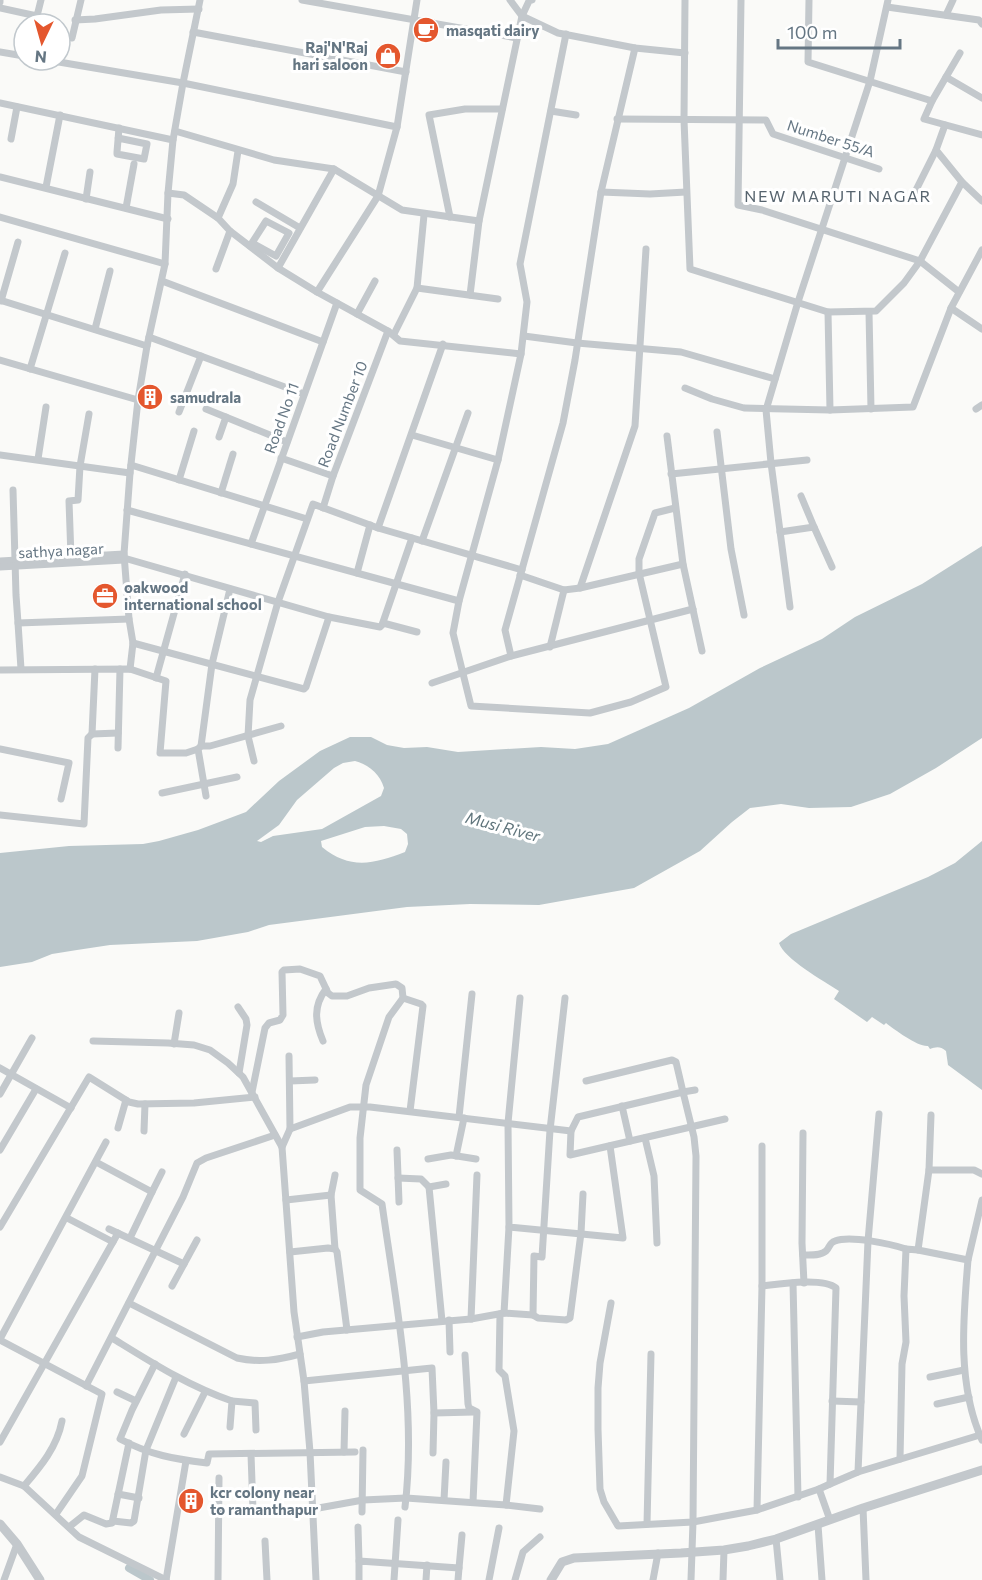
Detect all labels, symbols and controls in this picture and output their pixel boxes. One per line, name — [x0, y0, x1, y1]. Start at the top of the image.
north arrow — [12, 12, 72, 72]
scale bar — [778, 12, 900, 50]
cafe icon: masqati dairy — [411, 15, 441, 45]
place label: masqati dairy — [446, 21, 540, 39]
text: 100 m — [787, 21, 837, 43]
place label: Raj'N'Raj hari saloon — [293, 38, 368, 73]
shop icon: Raj'N'Raj hari saloon — [373, 41, 403, 71]
text: N — [34, 47, 47, 67]
street label: Number 55/A — [785, 115, 877, 161]
district label: NEW MARUTI NAGAR — [744, 186, 932, 205]
street label: Road Number 10 — [313, 358, 371, 470]
street label: Road No 11 — [260, 380, 302, 456]
building icon: samudrala — [135, 382, 165, 412]
place label: samudrala — [170, 388, 241, 406]
street label: sathya nagar — [18, 539, 104, 561]
place label: oakwood international school — [124, 578, 262, 613]
office icon: oakwood international school — [90, 581, 120, 611]
water label: Musi River — [464, 807, 543, 845]
place label: kcr colony near to ramanthapur — [210, 1483, 318, 1518]
building icon: kcr colony near to ramanthapur — [176, 1486, 206, 1516]

